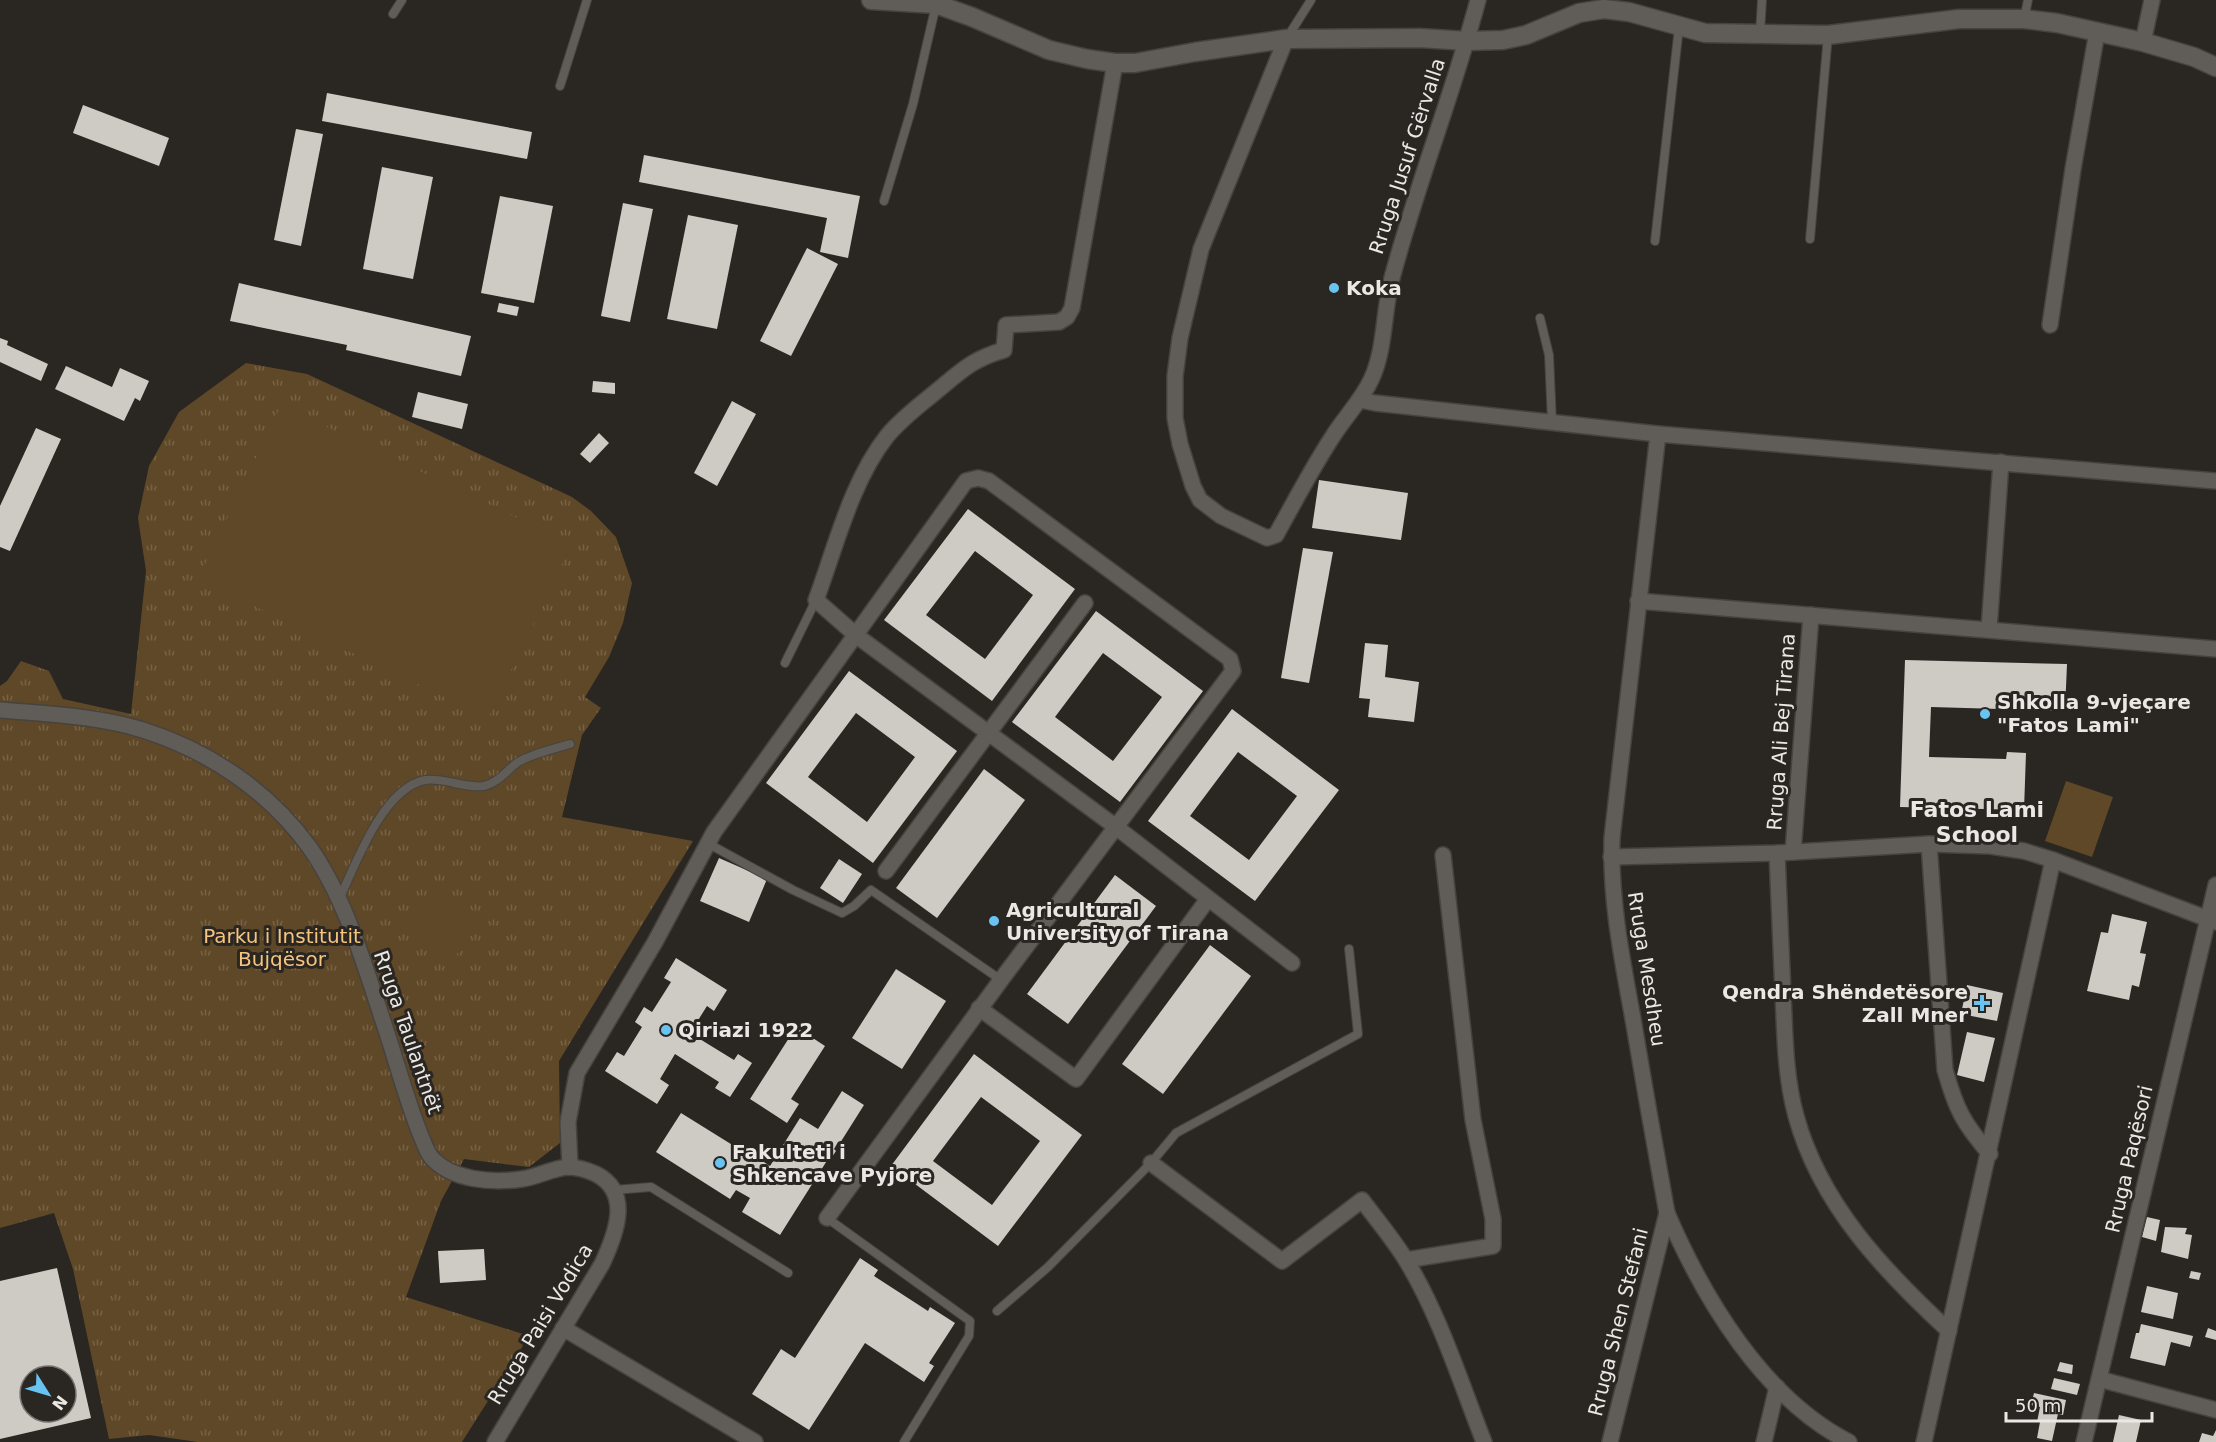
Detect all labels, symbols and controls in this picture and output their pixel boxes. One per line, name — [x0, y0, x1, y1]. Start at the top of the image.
street label: Rruga Jusuf Gërvalla — [1364, 55, 1450, 257]
place label: Koka — [1346, 276, 1402, 300]
marker: Koka — [1327, 281, 1341, 295]
street label: Rruga Ali Bej Tirana — [1762, 633, 1800, 831]
place label: Shkolla 9-vjeçare "Fatos Lami" — [1997, 690, 2191, 737]
marker: Shkolla 9-vjeçare "Fatos Lami" — [1978, 707, 1992, 721]
district label: Fatos Lami School — [1910, 797, 2044, 847]
street label: Rruga Mesdheu — [1623, 890, 1671, 1048]
place label: Agricultural University of Tirana — [1006, 898, 1229, 945]
marker: Agricultural University of Tirana — [987, 914, 1001, 928]
park label: Parku i Institutit Bujqësor — [203, 924, 361, 971]
street label: Rruga Taulantnët — [369, 947, 447, 1117]
place label: Qendra Shëndetësore Zall Mner — [1722, 980, 1968, 1027]
marker: Qendra Shëndetësore Zall Mner — [1973, 994, 1991, 1012]
place label: Qiriazi 1922 — [678, 1018, 813, 1042]
marker: Qiriazi 1922 — [659, 1023, 673, 1037]
street label: Rruga Paqësori — [2100, 1083, 2158, 1235]
place label: Fakulteti i Shkencave Pyjore — [732, 1140, 932, 1187]
marker: Fakulteti i Shkencave Pyjore — [713, 1156, 727, 1170]
street label: Rruga Shen Stefani — [1583, 1225, 1653, 1419]
street label: Rruga Paisi Vodica — [483, 1239, 597, 1409]
north arrow — [18, 1364, 78, 1424]
scale bar — [2006, 1385, 2152, 1423]
text: N — [48, 1392, 71, 1414]
text: 50 m — [2015, 1395, 2061, 1416]

